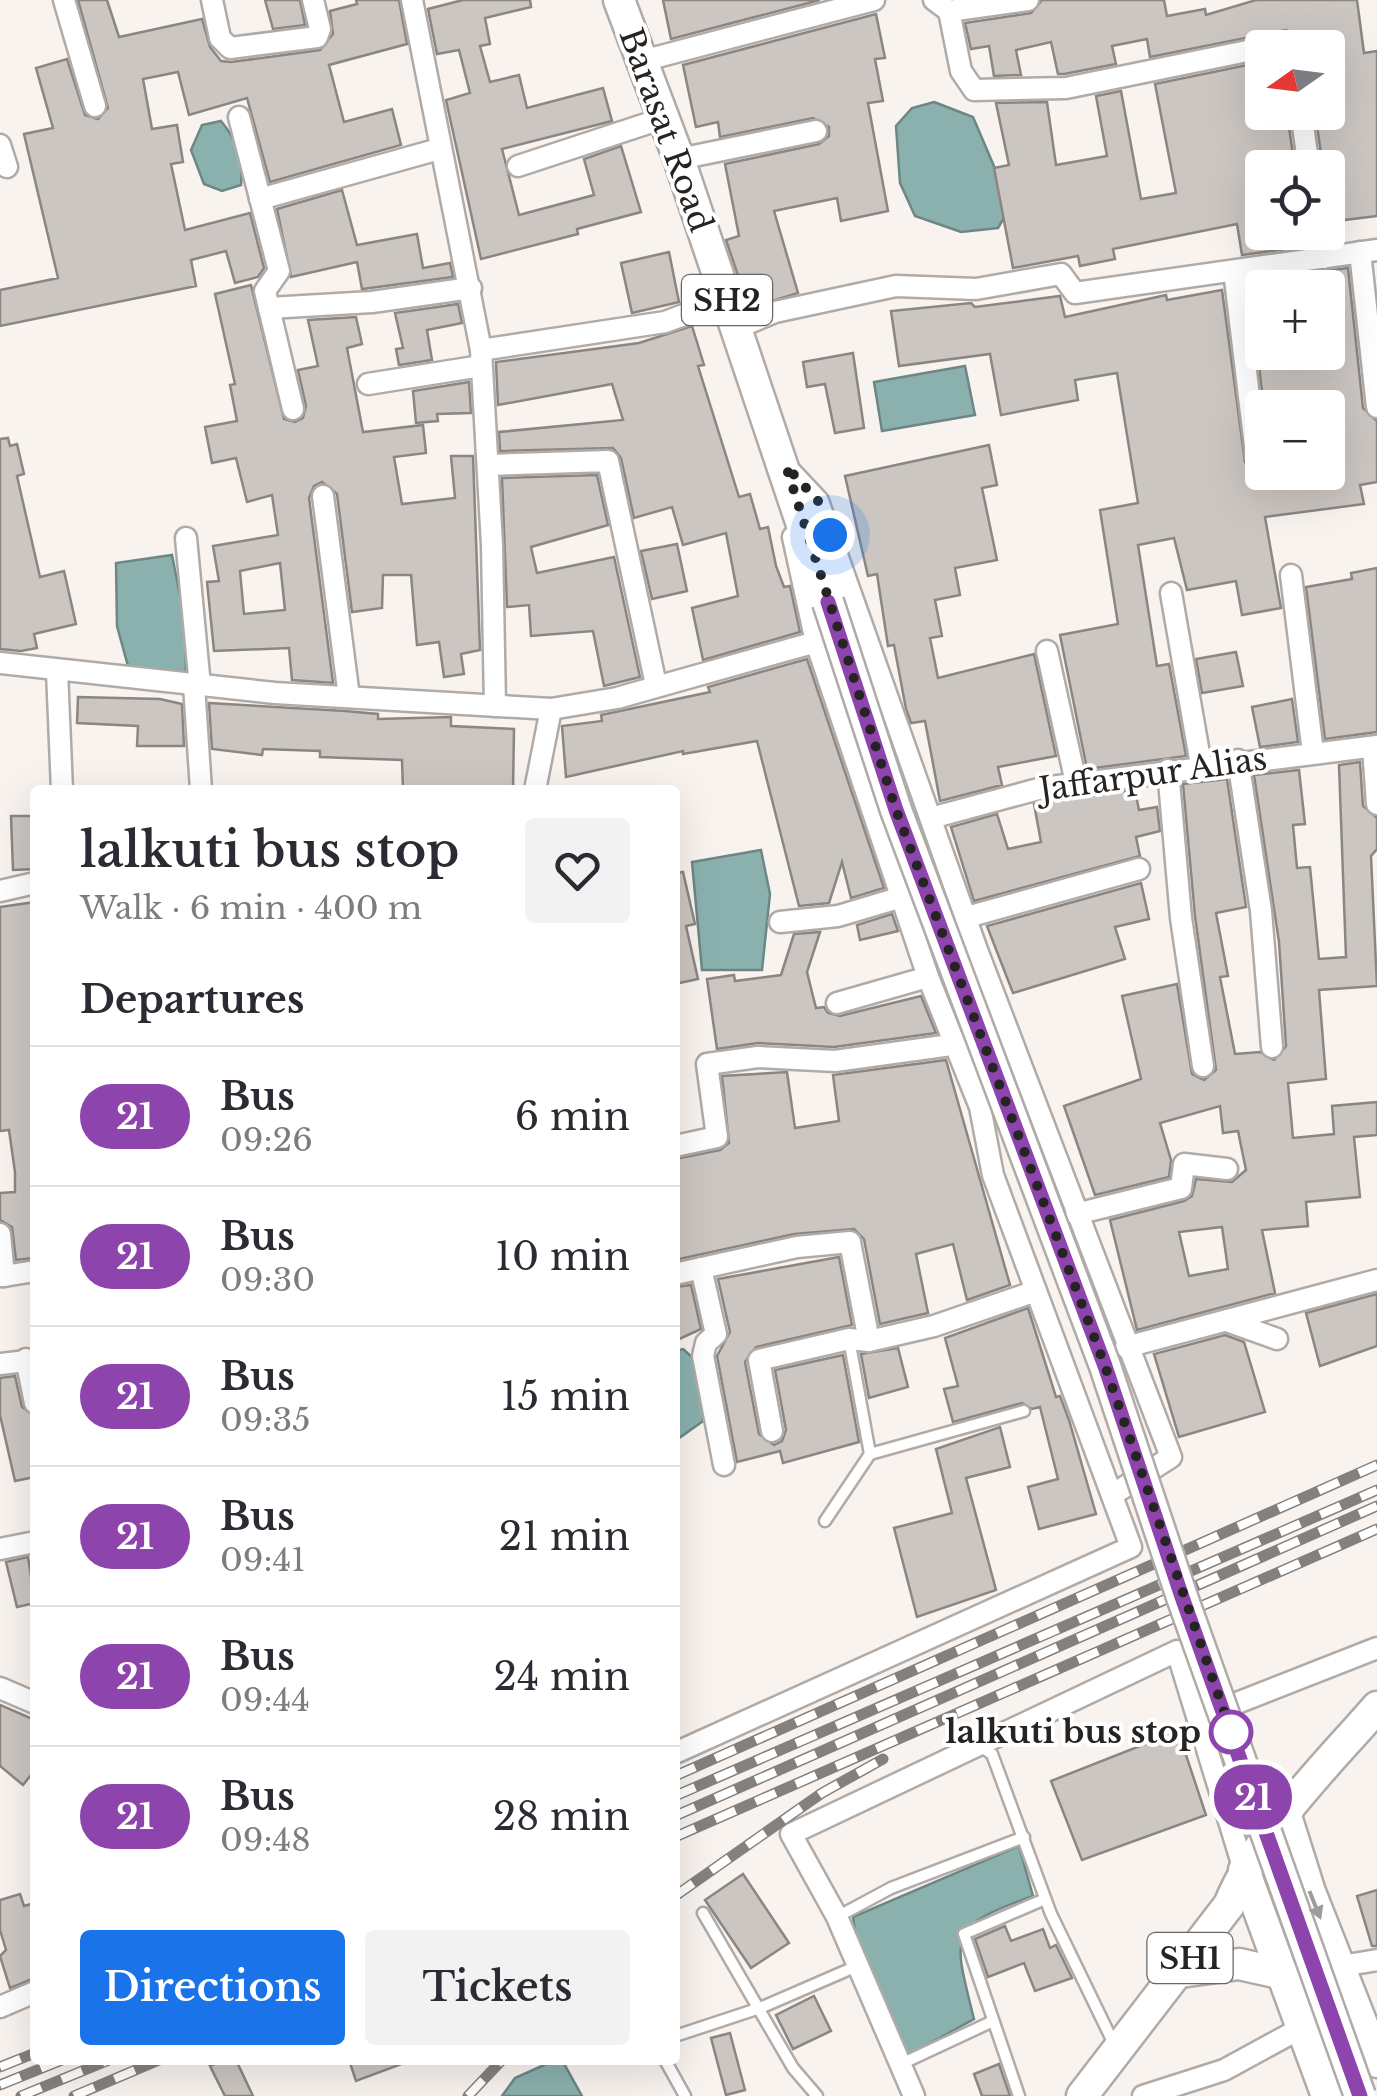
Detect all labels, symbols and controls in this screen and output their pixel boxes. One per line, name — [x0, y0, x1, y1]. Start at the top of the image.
street label: Barasat Road — [611, 23, 721, 237]
north arrow — [1245, 30, 1345, 130]
map controls — [1245, 30, 1345, 490]
button: locate — [1245, 150, 1345, 250]
button: + — [1245, 270, 1345, 370]
road number: SH2 — [682, 275, 772, 325]
button: − — [1245, 390, 1345, 490]
your location — [805, 510, 855, 560]
street label: Jaffarpur Alias — [1033, 738, 1269, 810]
button: heart — [525, 818, 630, 923]
text: lalkuti bus stop — [80, 820, 459, 880]
text: Walk · 6 min · 400 m — [80, 888, 422, 928]
text: Departures — [80, 976, 304, 1023]
text: Bus — [220, 1073, 295, 1120]
text: 6 min — [515, 1093, 630, 1140]
text: 21 — [116, 1095, 154, 1138]
text: 09:26 — [220, 1120, 313, 1160]
text: Bus — [220, 1213, 295, 1260]
text: 10 min — [495, 1233, 630, 1280]
text: 21 — [116, 1235, 154, 1278]
text: 09:30 — [220, 1260, 315, 1300]
text: Bus — [220, 1353, 295, 1400]
text: 15 min — [501, 1373, 630, 1420]
text: 21 — [116, 1375, 154, 1418]
text: 09:35 — [220, 1400, 310, 1440]
text: Bus — [220, 1493, 295, 1540]
text: 21 min — [499, 1513, 630, 1560]
text: 21 — [116, 1515, 154, 1558]
text: 09:41 — [220, 1540, 306, 1580]
text: Bus — [220, 1633, 295, 1680]
text: 24 min — [494, 1653, 630, 1700]
text: 21 — [116, 1655, 154, 1698]
text: 09:44 — [220, 1680, 310, 1720]
marker: lalkuti bus stop — [1210, 1711, 1252, 1753]
place label: lalkuti bus stop — [945, 1712, 1201, 1752]
line badge: 21 — [1208, 1764, 1298, 1830]
text: Bus — [220, 1773, 295, 1820]
text: 21 — [1234, 1776, 1272, 1819]
text: 28 min — [493, 1793, 630, 1840]
text: 21 — [116, 1795, 154, 1838]
text: 09:48 — [220, 1820, 311, 1860]
one-way arrow — [1308, 1890, 1324, 1920]
button: Directions — [80, 1930, 345, 2045]
button: Tickets — [365, 1930, 630, 2045]
road number: SH1 — [1148, 1933, 1232, 1983]

